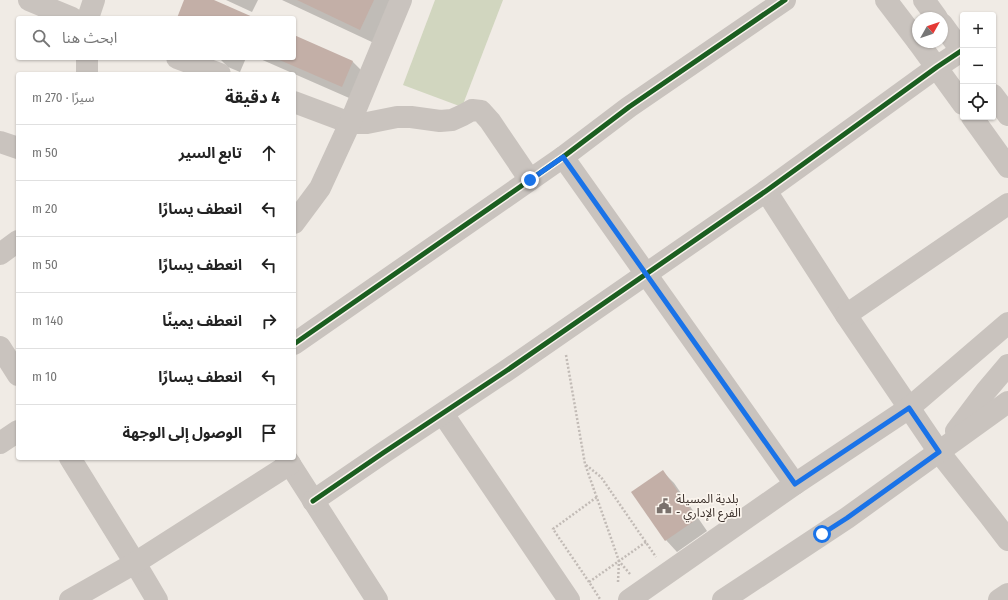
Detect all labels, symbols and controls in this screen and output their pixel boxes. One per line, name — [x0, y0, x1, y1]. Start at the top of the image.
north arrow — [912, 12, 948, 48]
map controls — [960, 12, 996, 120]
button: + — [960, 12, 996, 48]
search box — [16, 16, 296, 60]
icon: search — [30, 27, 52, 49]
text: ابحث هنا — [62, 29, 117, 47]
button: − — [960, 48, 996, 84]
button: locate — [960, 84, 996, 120]
text: 4 دقيقة — [225, 87, 280, 108]
text: سيرًا · 270 m — [32, 90, 94, 105]
icon: ahead — [258, 142, 280, 164]
text: تابع السير — [179, 144, 242, 162]
text: 50 m — [32, 145, 58, 160]
route end — [521, 171, 539, 189]
icon: left — [258, 198, 280, 220]
text: انعطف يسارًا — [158, 200, 242, 218]
text: 20 m — [32, 201, 58, 216]
icon: left — [258, 254, 280, 276]
text: انعطف يسارًا — [158, 256, 242, 274]
text: 50 m — [32, 257, 58, 272]
icon: right — [258, 310, 280, 332]
text: انعطف يمينًا — [162, 312, 242, 330]
text: 140 m — [32, 313, 63, 328]
icon: left — [258, 366, 280, 388]
text: انعطف يسارًا — [158, 368, 242, 386]
text: 10 m — [32, 369, 57, 384]
icon: arrive — [258, 422, 280, 444]
text: الوصول إلى الوجهة — [122, 424, 242, 442]
place label: بلدية المسيلة - الفرع الإداري — [676, 492, 741, 523]
public building icon: بلدية المسيلة - الفرع الإداري — [655, 497, 673, 515]
route start — [813, 525, 831, 543]

